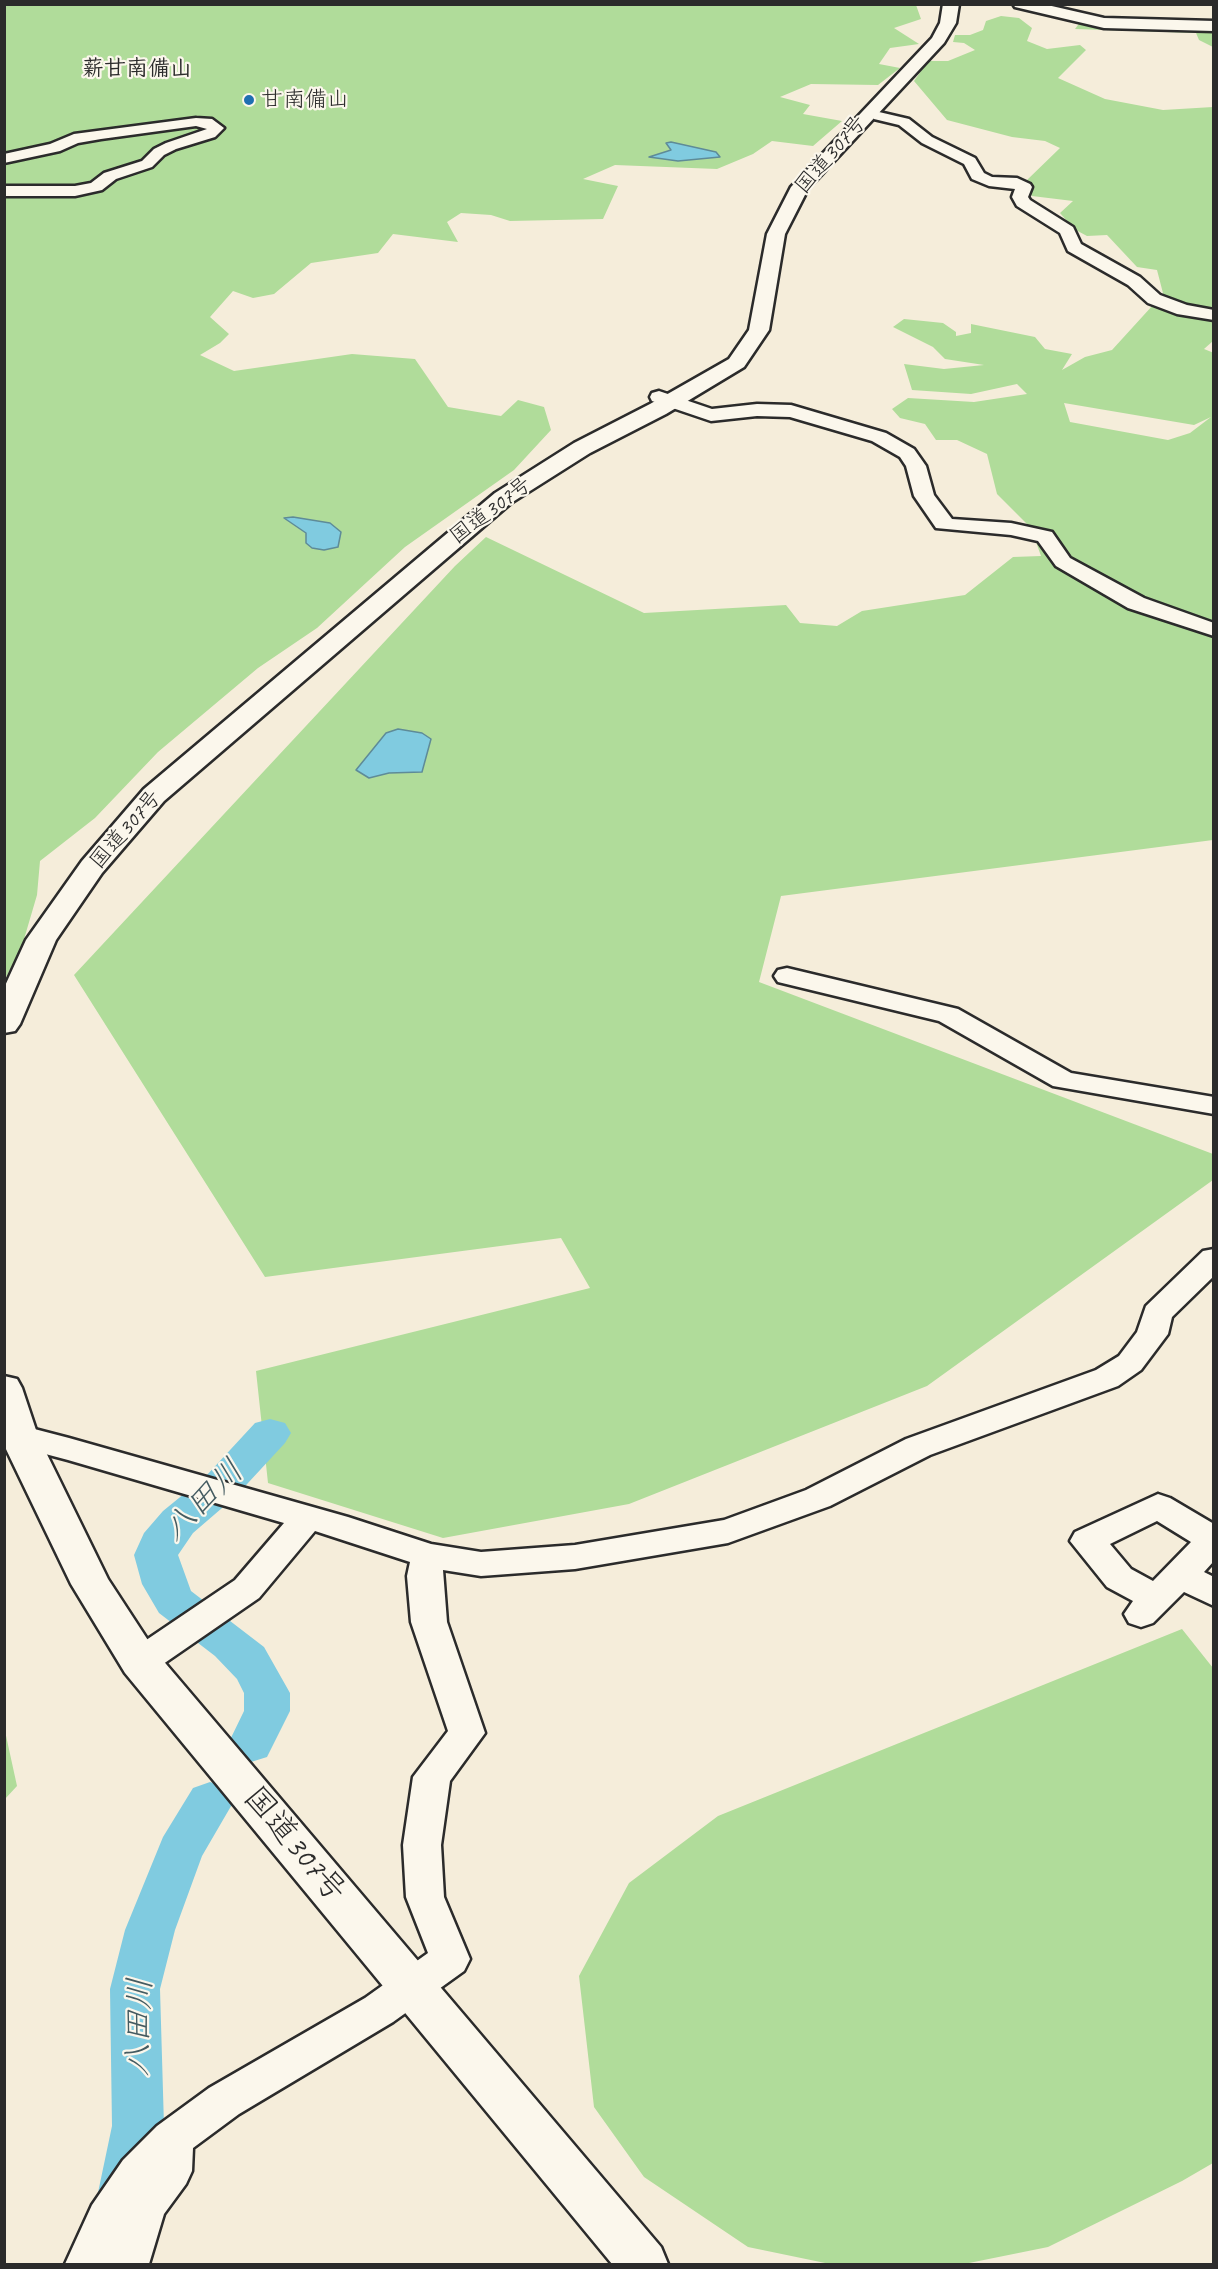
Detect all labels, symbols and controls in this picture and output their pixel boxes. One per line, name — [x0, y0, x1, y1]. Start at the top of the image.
district label: 薪甘南備山 — [82, 56, 192, 82]
place label: 甘南備山 — [261, 87, 349, 113]
marker: 甘南備山 — [242, 93, 256, 107]
street label: 国道307号 — [790, 110, 872, 200]
street label: 国道307号 — [445, 472, 537, 550]
street label: 国道307号 — [85, 785, 167, 875]
water label: 八田川 — [155, 1452, 253, 1550]
street label: 国道307号 — [235, 1779, 353, 1911]
water label: 八田川 — [118, 1977, 162, 2077]

